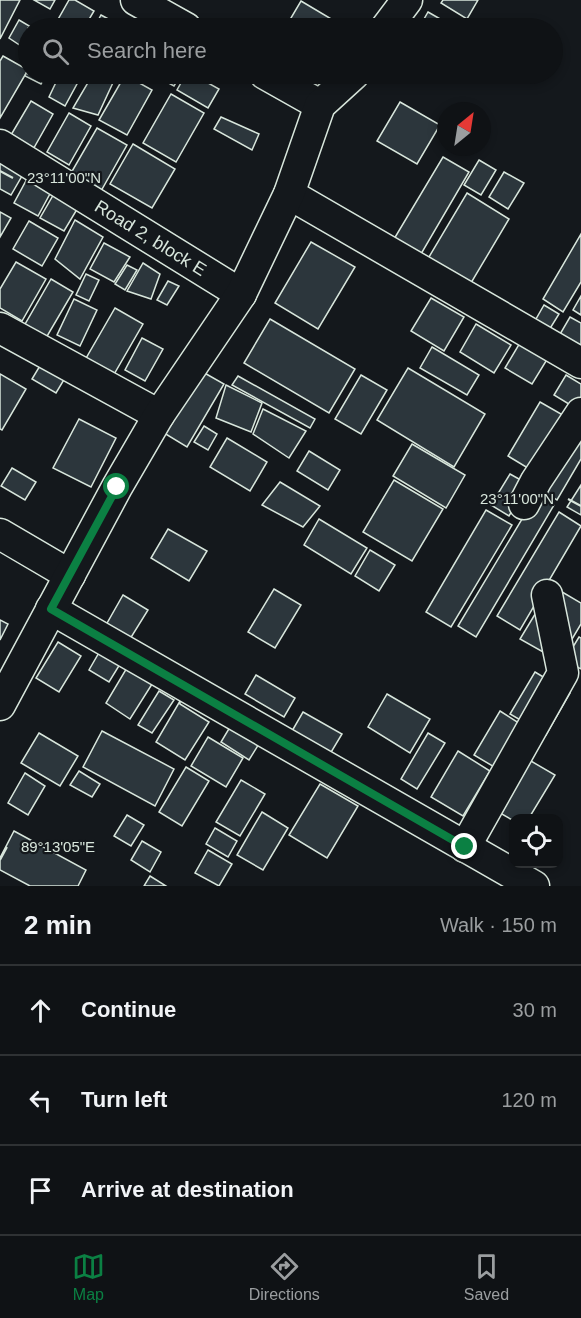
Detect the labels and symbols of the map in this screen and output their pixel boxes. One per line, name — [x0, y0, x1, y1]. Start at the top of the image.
north arrow — [437, 102, 491, 156]
text: 23°11'00"N — [27, 169, 101, 186]
street label: Road 2, block E — [91, 196, 210, 280]
route start — [103, 473, 129, 499]
text: 23°11'00"N — [480, 490, 554, 507]
route end — [451, 833, 477, 859]
text: 89°13'05"E — [21, 838, 95, 855]

